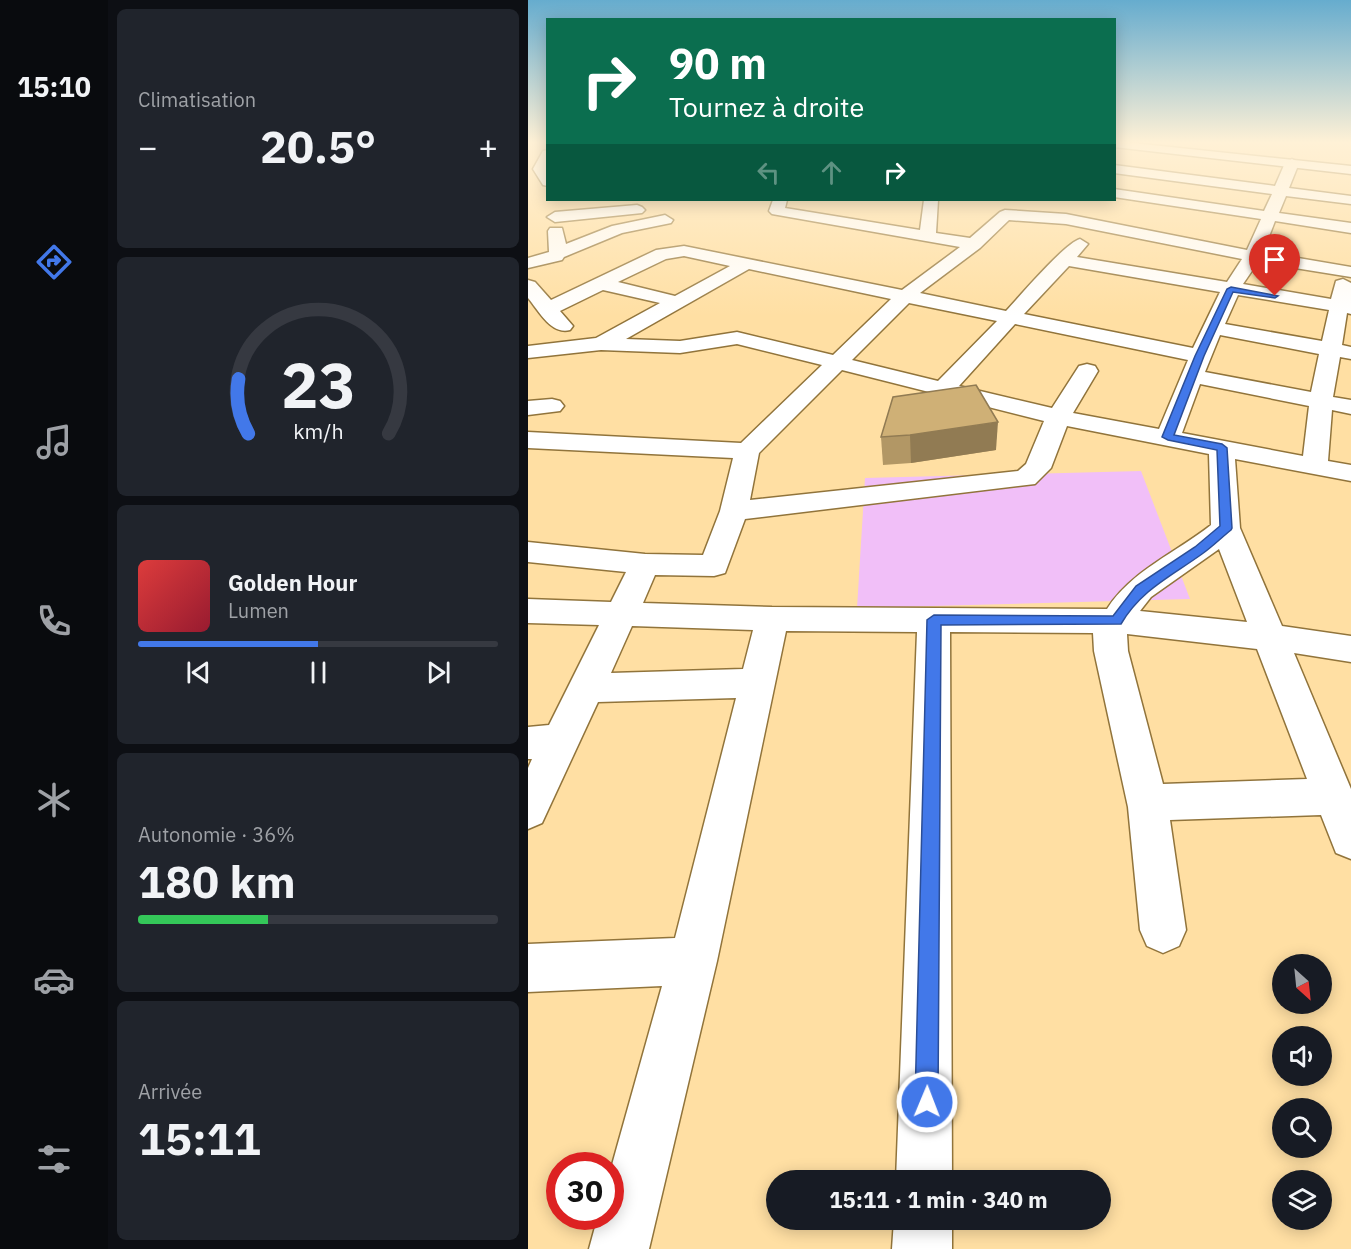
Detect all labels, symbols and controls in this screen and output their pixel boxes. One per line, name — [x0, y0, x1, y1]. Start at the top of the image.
text: 90 m — [669, 36, 767, 91]
icon: right — [570, 42, 648, 120]
text: 15:10 — [17, 69, 91, 104]
text: Climatisation — [138, 86, 256, 113]
text: Tournez à droite — [669, 89, 864, 124]
text: 20.5° — [260, 117, 376, 175]
text: − — [138, 125, 158, 168]
text: + — [478, 125, 498, 168]
icon: left — [752, 156, 785, 189]
icon: ahead — [815, 156, 848, 189]
icon: right — [878, 156, 911, 189]
pin — [1249, 234, 1300, 296]
icon: directions — [33, 241, 75, 283]
icon: arrive — [1258, 243, 1291, 276]
text: 23 — [281, 344, 355, 425]
text: km/h — [293, 417, 343, 445]
icon: music — [33, 421, 75, 463]
text: Golden Hour — [228, 568, 357, 597]
text: Lumen — [228, 597, 289, 624]
icon: phone — [33, 600, 75, 642]
icon: previous — [182, 656, 215, 689]
icon: pause — [302, 656, 335, 689]
icon: next — [422, 656, 455, 689]
icon: climate — [33, 779, 75, 821]
text: Autonomie · 36% — [138, 821, 295, 848]
text: 180 km — [138, 852, 296, 910]
north arrow — [1272, 954, 1332, 1014]
map controls — [1272, 954, 1332, 1230]
icon: car — [33, 959, 75, 1001]
button: sound — [1272, 1026, 1332, 1086]
position arrow — [895, 1070, 959, 1134]
text: Arrivée — [138, 1078, 202, 1105]
button: search — [1272, 1098, 1332, 1158]
text: 15:11 — [138, 1109, 261, 1167]
icon: filters — [33, 1138, 75, 1180]
speed limit sign: 30 — [546, 1152, 624, 1230]
button: layers — [1272, 1170, 1332, 1230]
text: 15:11 · 1 min · 340 m — [829, 1185, 1048, 1214]

